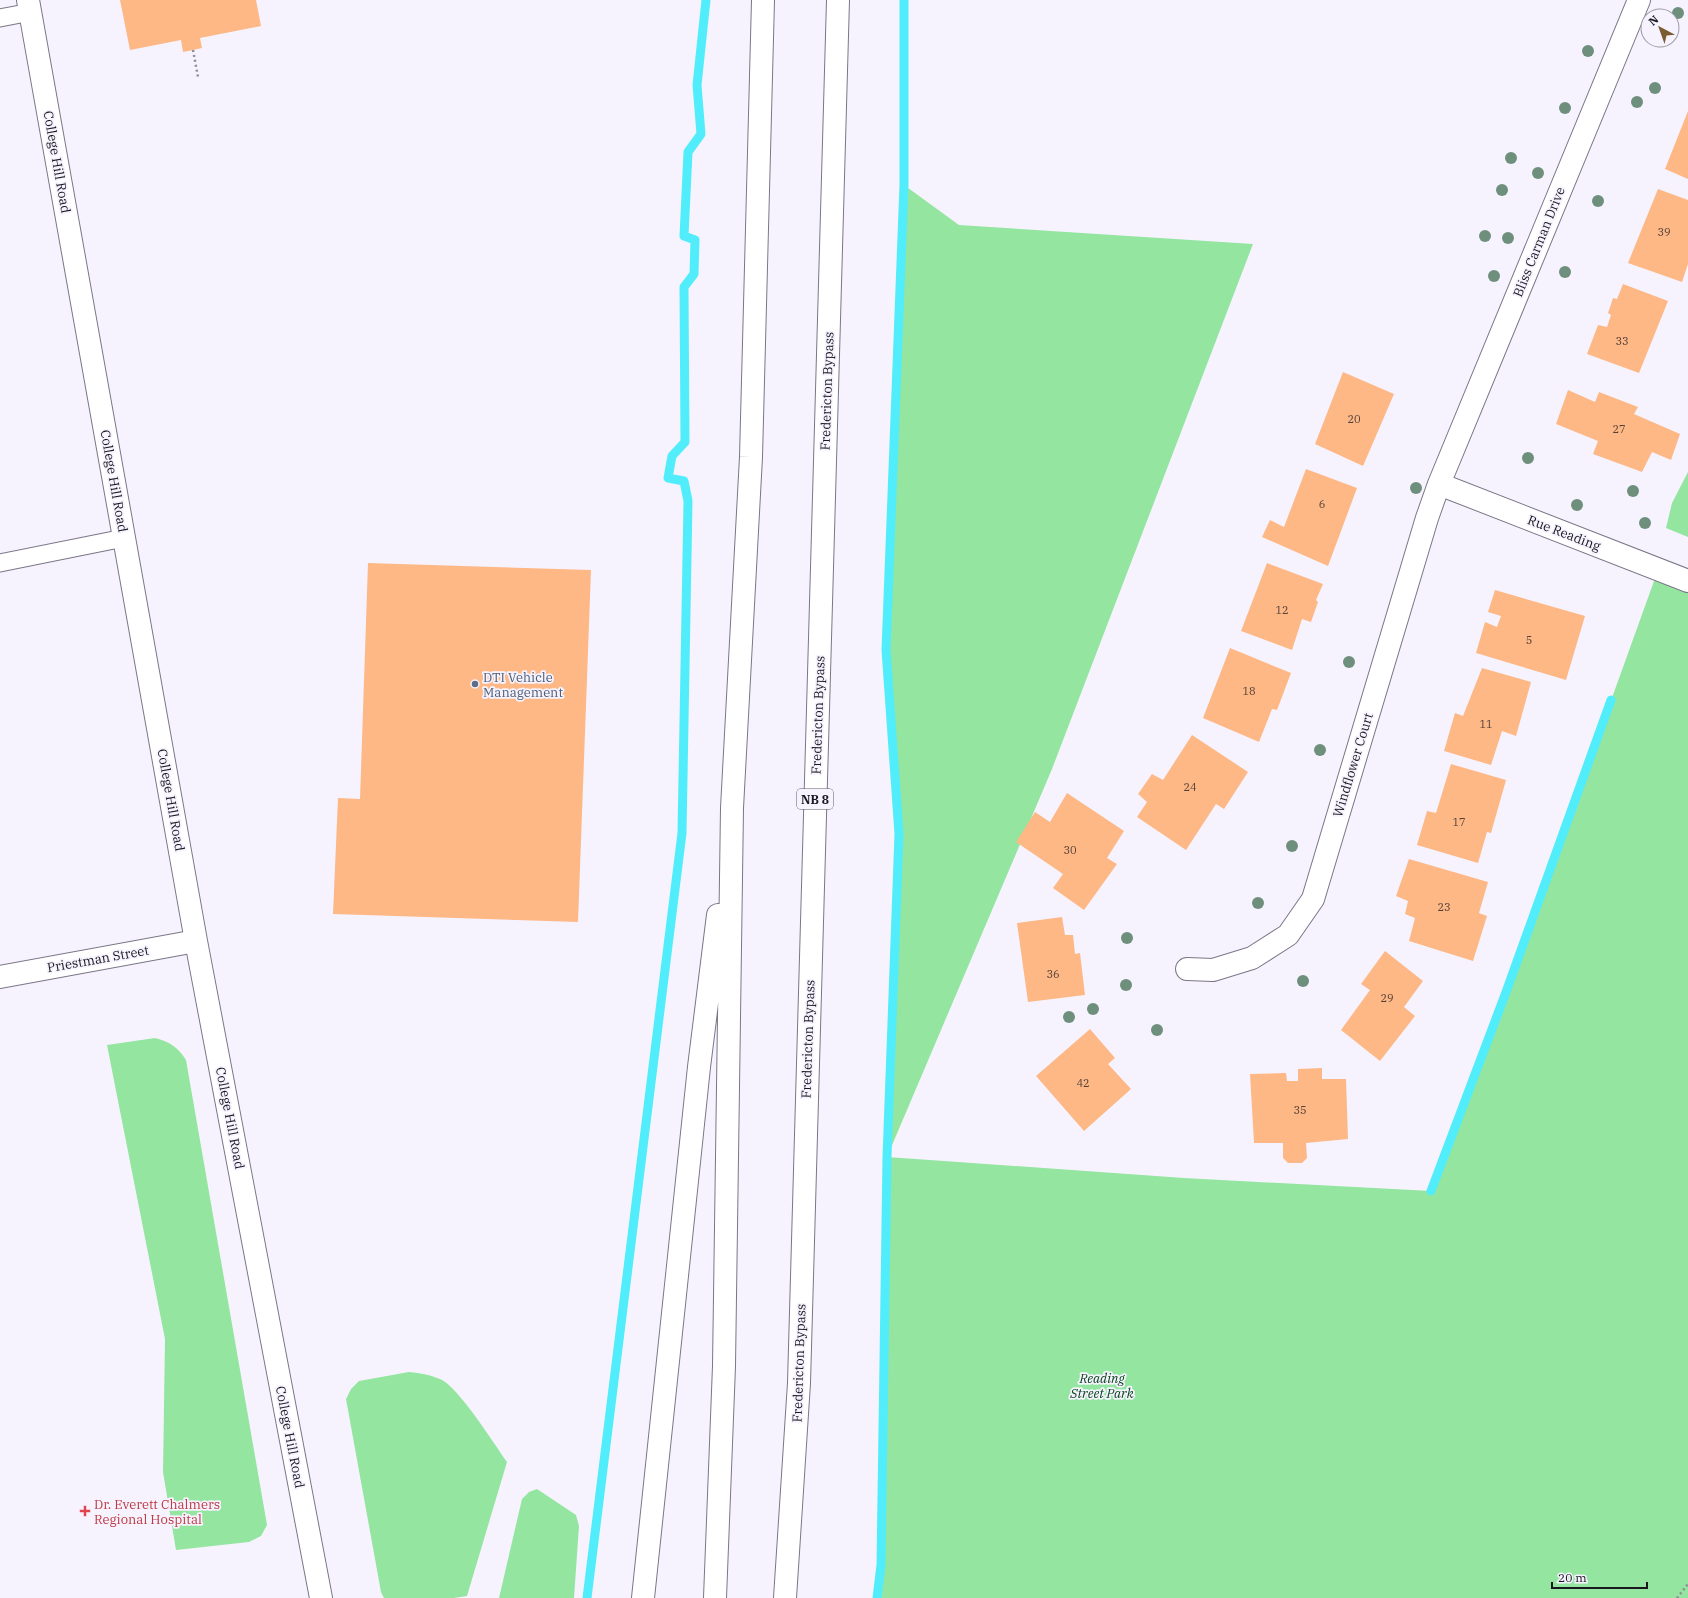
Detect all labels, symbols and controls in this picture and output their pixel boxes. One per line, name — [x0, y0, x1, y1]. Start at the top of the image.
north arrow — [1640, 8, 1680, 48]
text: N — [1646, 12, 1662, 29]
street label: College Hill Road — [40, 110, 74, 215]
street label: Bliss Carman Drive — [1509, 184, 1569, 299]
house number: 39 — [1657, 225, 1671, 239]
street label: Fredericton Bypass — [816, 331, 838, 451]
house number: 33 — [1615, 334, 1629, 348]
house number: 20 — [1347, 412, 1361, 426]
house number: 27 — [1612, 422, 1626, 436]
street label: College Hill Road — [97, 429, 131, 534]
house number: 6 — [1319, 497, 1325, 511]
street label: Rue Reading — [1525, 511, 1603, 555]
house number: 12 — [1275, 603, 1289, 617]
house number: 5 — [1526, 633, 1532, 647]
street label: Fredericton Bypass — [807, 655, 829, 775]
place label: DTI Vehicle Management — [483, 669, 563, 701]
marker: DTI Vehicle Management — [470, 679, 480, 689]
house number: 18 — [1242, 684, 1256, 698]
street label: Windflower Court — [1329, 710, 1377, 819]
house number: 11 — [1479, 717, 1493, 731]
street label: College Hill Road — [154, 748, 188, 853]
house number: 24 — [1183, 780, 1197, 794]
road number: NB 8 — [797, 789, 833, 809]
house number: 17 — [1452, 815, 1466, 829]
house number: 30 — [1063, 843, 1077, 857]
house number: 23 — [1437, 900, 1451, 914]
street label: Priestman Street — [46, 942, 151, 976]
house number: 36 — [1046, 967, 1060, 981]
street label: Fredericton Bypass — [797, 979, 819, 1099]
house number: 29 — [1380, 991, 1394, 1005]
street label: College Hill Road — [212, 1066, 248, 1171]
house number: 42 — [1076, 1076, 1090, 1090]
house number: 35 — [1293, 1103, 1307, 1117]
street label: Fredericton Bypass — [788, 1303, 810, 1423]
park label: Reading Street Park — [1069, 1370, 1134, 1402]
street label: College Hill Road — [272, 1385, 308, 1490]
place label: Dr. Everett Chalmers Regional Hospital — [94, 1496, 220, 1528]
marker: Dr. Everett Chalmers Regional Hospital — [79, 1505, 91, 1517]
scale bar — [1552, 1564, 1647, 1590]
text: 20 m — [1558, 1570, 1587, 1585]

